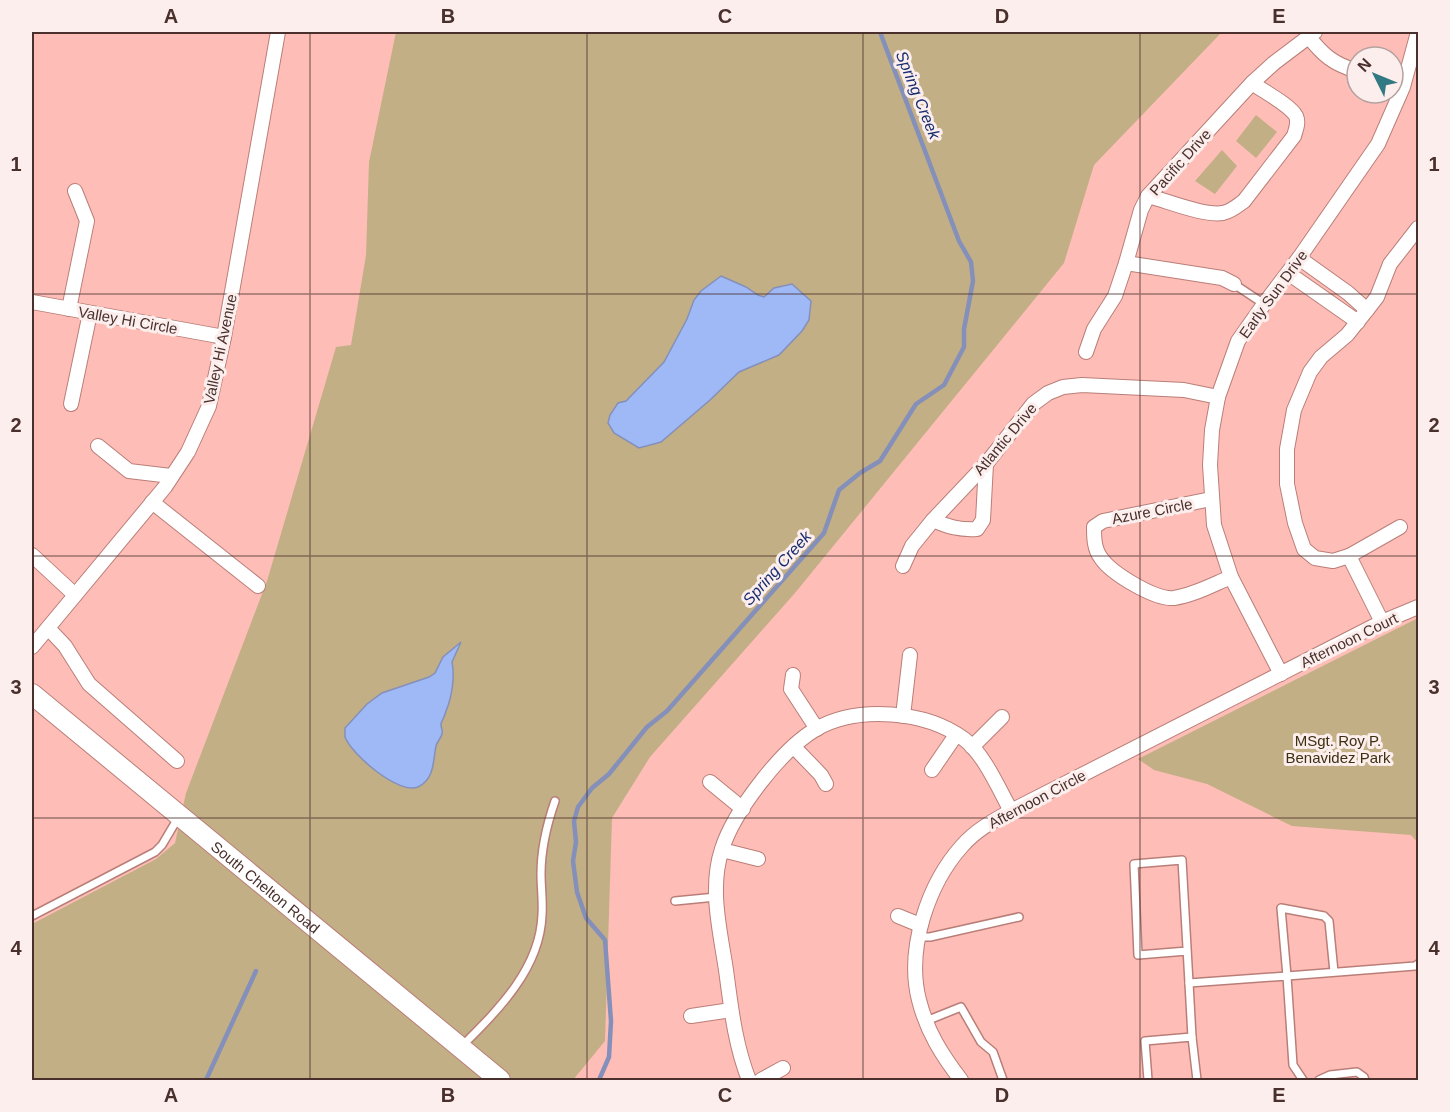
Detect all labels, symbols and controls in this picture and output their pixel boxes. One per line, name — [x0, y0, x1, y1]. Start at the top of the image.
text: A — [164, 5, 178, 27]
text: B — [441, 5, 455, 27]
text: C — [718, 5, 732, 27]
text: D — [995, 5, 1009, 27]
text: E — [1272, 5, 1286, 27]
north arrow — [1345, 45, 1405, 105]
water label: Spring Creek — [893, 49, 944, 142]
text: N — [1354, 55, 1375, 75]
street label: Pacific Drive — [1146, 125, 1214, 199]
text: 1 — [10, 153, 22, 175]
text: 1 — [1428, 153, 1440, 175]
street label: Early Sun Drive — [1235, 247, 1311, 341]
street label: Valley Hi Avenue — [200, 292, 240, 406]
street label: Valley Hi Circle — [77, 303, 179, 337]
street label: Atlantic Drive — [970, 400, 1040, 478]
text: 2 — [10, 414, 22, 436]
text: 2 — [1428, 414, 1440, 436]
street label: Azure Circle — [1110, 495, 1194, 527]
water label: Spring Creek — [739, 527, 815, 608]
street label: Afternoon Court — [1298, 609, 1401, 671]
text: 3 — [10, 676, 22, 698]
text: 3 — [1428, 676, 1440, 698]
park label: MSgt. Roy P. Benavidez Park — [1285, 732, 1391, 766]
street label: Afternoon Circle — [986, 766, 1088, 832]
street label: South Chelton Road — [208, 837, 323, 936]
text: 4 — [10, 937, 22, 959]
text: 4 — [1428, 937, 1440, 959]
text: A — [164, 1084, 178, 1106]
text: B — [441, 1084, 455, 1106]
text: C — [718, 1084, 732, 1106]
text: D — [995, 1084, 1009, 1106]
text: E — [1272, 1084, 1286, 1106]

